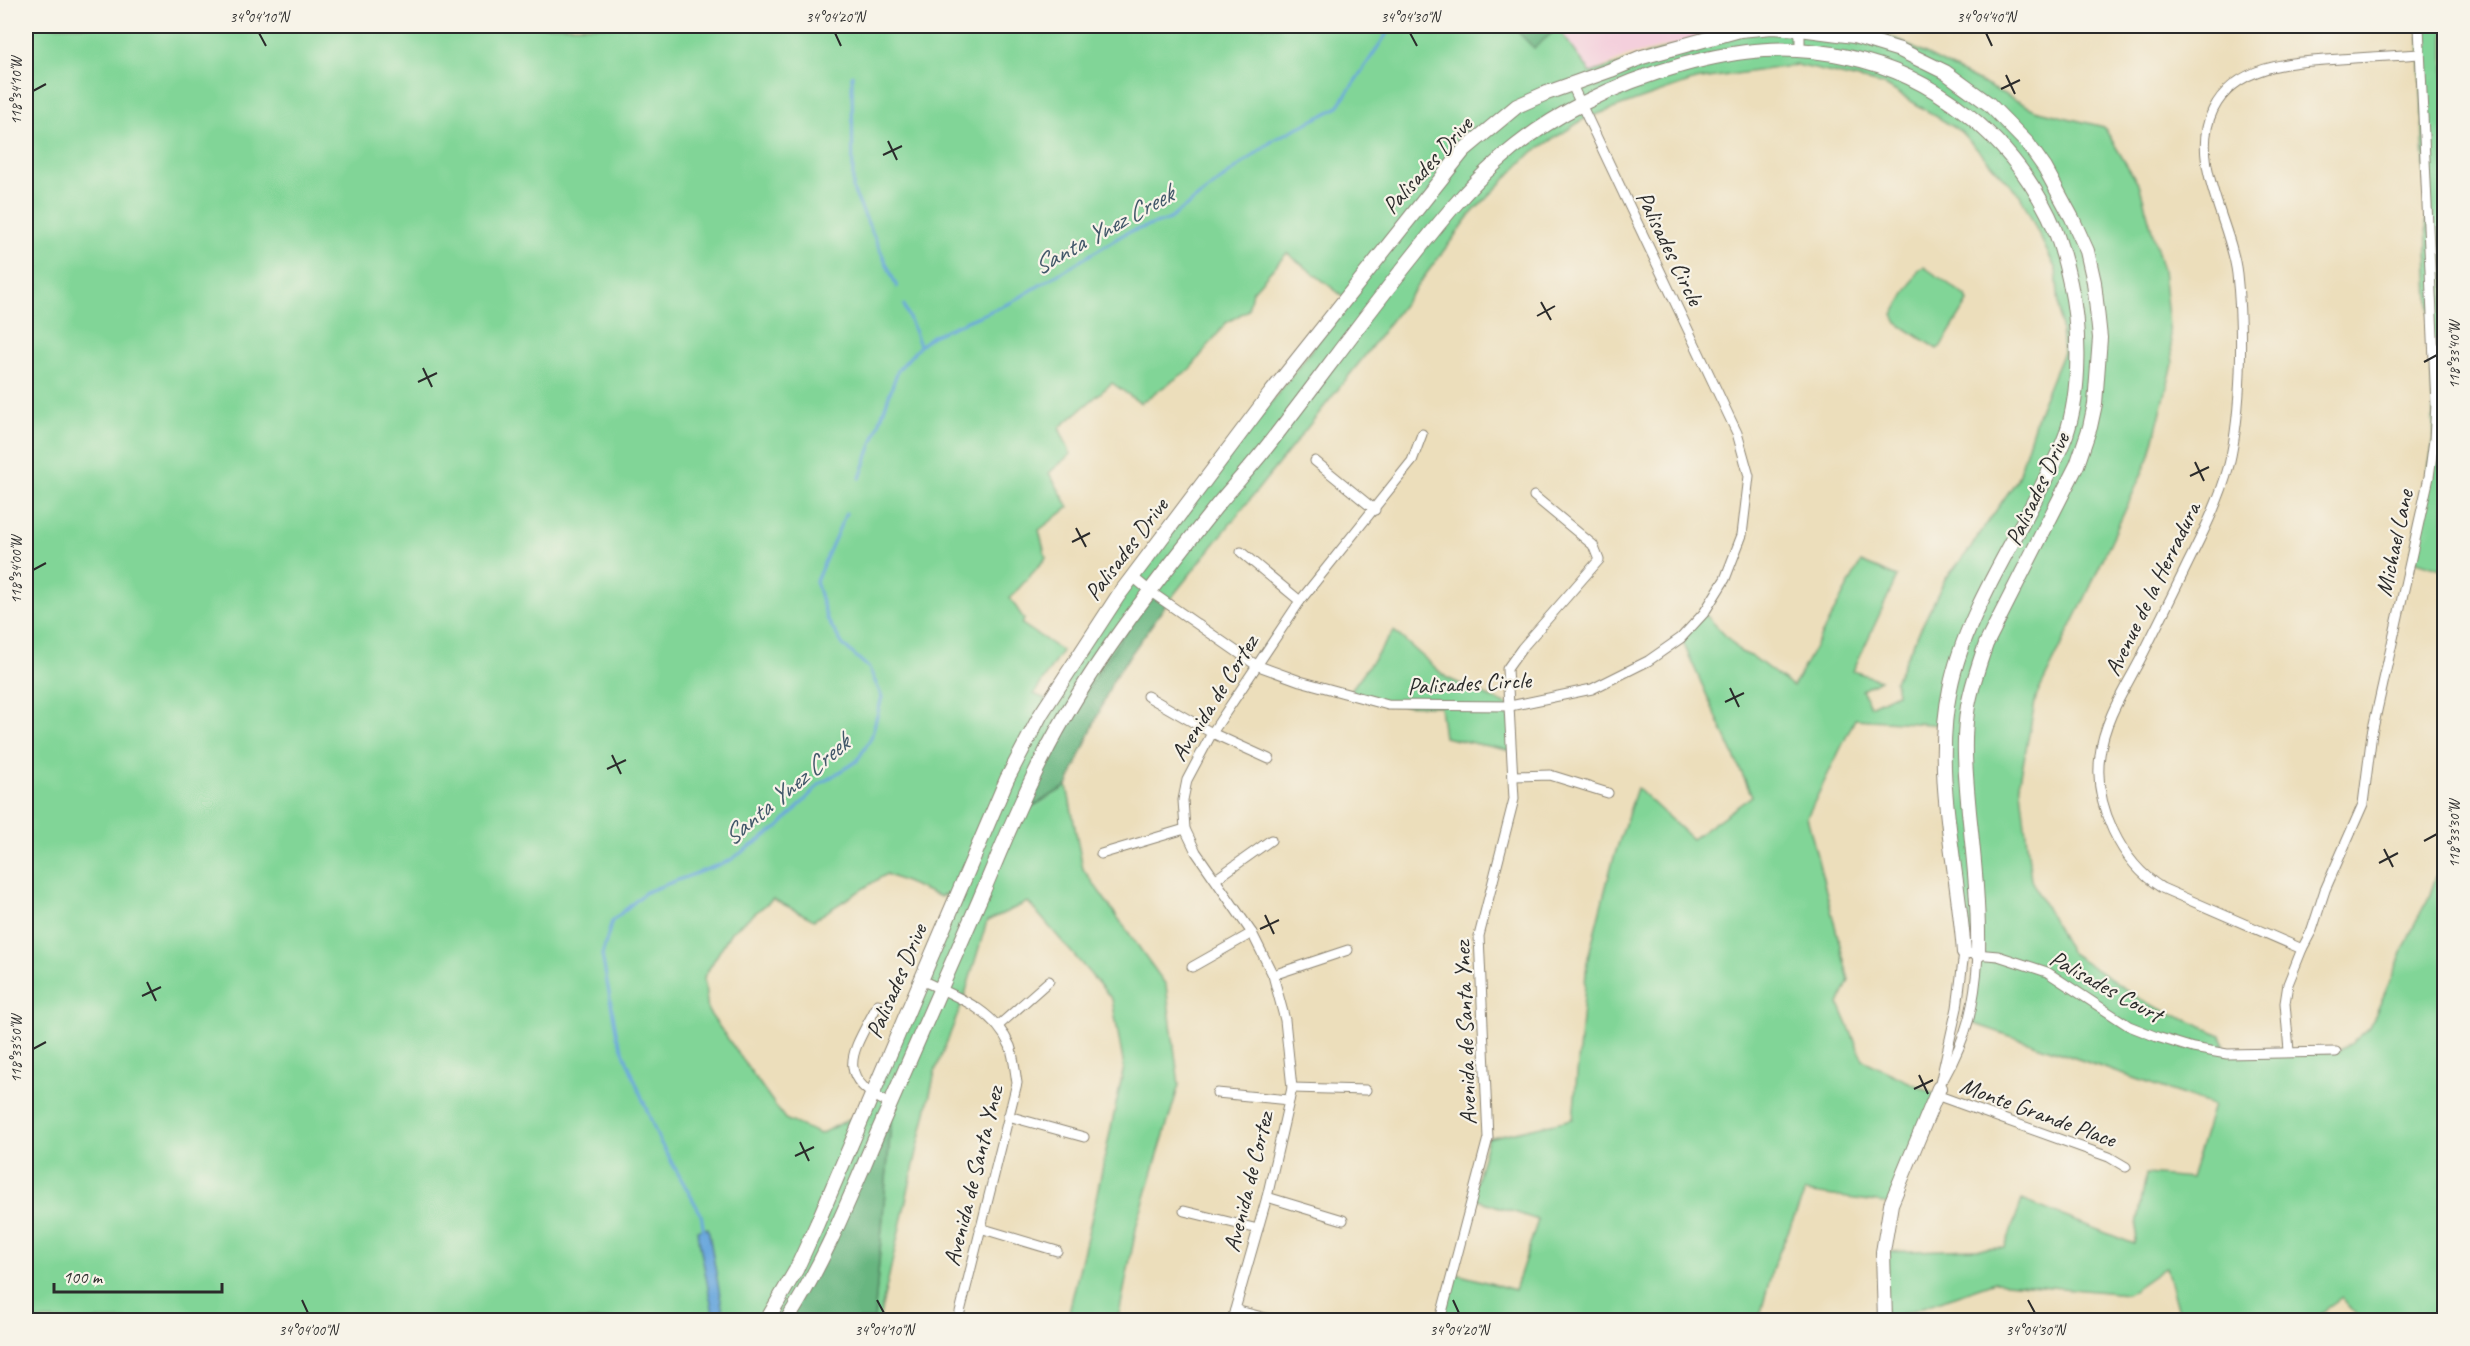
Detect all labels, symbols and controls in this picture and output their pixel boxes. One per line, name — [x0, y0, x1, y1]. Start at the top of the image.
text: 34°04'10"N — [229, 8, 292, 27]
text: 34°04'20"N — [805, 8, 868, 27]
text: 34°04'30"N — [1380, 8, 1443, 27]
text: 34°04'40"N — [1956, 8, 2019, 27]
text: 118°34'10"W — [7, 54, 26, 125]
street label: Palisades Drive — [1375, 108, 1480, 220]
water label: Santa Ynez Creek — [1027, 175, 1184, 282]
street label: Palisades Circle — [1629, 186, 1712, 312]
text: 118°33'40"W — [2445, 318, 2464, 389]
street label: Palisades Drive — [1998, 426, 2077, 550]
street label: Michael Lane — [2368, 485, 2420, 599]
street label: Palisades Drive — [1078, 490, 1176, 606]
street label: Avenue de la Herradura — [2097, 495, 2208, 681]
text: 118°34'00"W — [7, 533, 26, 604]
street label: Avenida de Cortez — [1163, 627, 1266, 767]
street label: Palisades Circle — [1406, 665, 1534, 701]
water label: Santa Ynez Creek — [716, 724, 860, 853]
text: 118°33'30"W — [2445, 797, 2464, 868]
street label: Palisades Drive — [859, 917, 934, 1043]
street label: Avenida de Santa Ynez — [1447, 938, 1483, 1125]
street label: Palisades Court — [2045, 943, 2170, 1031]
text: 118°33'50"W — [7, 1012, 26, 1083]
street label: Monte Grande Place — [1956, 1070, 2122, 1155]
street label: Avenida de Santa Ynez — [936, 1081, 1010, 1269]
street label: Avenida de Cortez — [1216, 1107, 1280, 1255]
scale bar — [54, 1256, 222, 1294]
text: 100 m — [63, 1266, 104, 1288]
text: 34°04'00"N — [278, 1321, 341, 1340]
text: 34°04'10"N — [854, 1321, 917, 1340]
text: 34°04'20"N — [1429, 1321, 1492, 1340]
text: 34°04'30"N — [2005, 1321, 2068, 1340]

